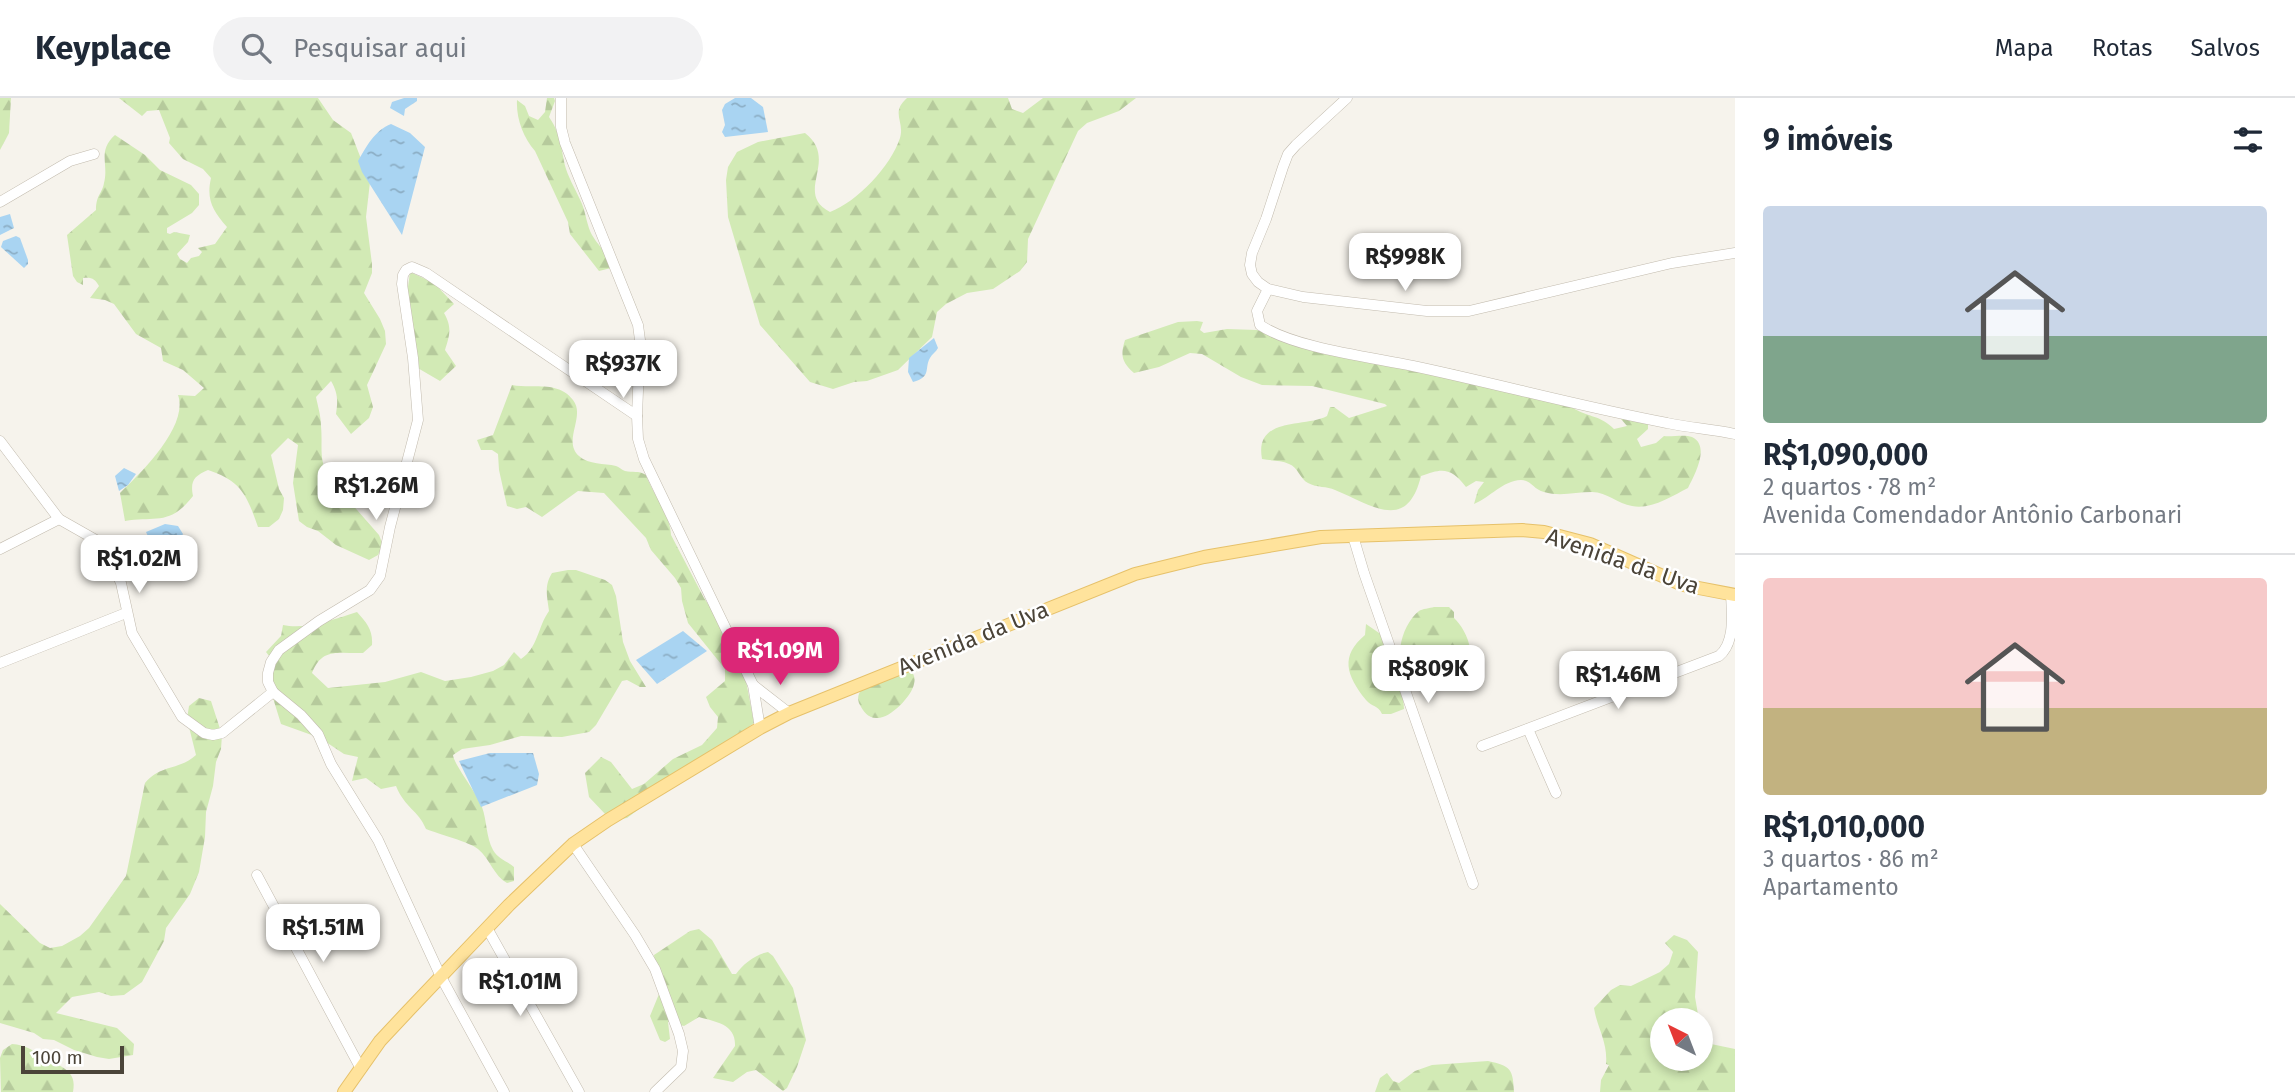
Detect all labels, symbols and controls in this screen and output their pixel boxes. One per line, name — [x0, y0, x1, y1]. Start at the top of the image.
search box — [213, 17, 703, 80]
text: Keyplace — [35, 28, 171, 68]
icon: search — [237, 29, 275, 67]
text: Pesquisar aqui — [293, 33, 467, 64]
text: Mapa — [1995, 34, 2054, 62]
text: Rotas — [2092, 34, 2152, 62]
text: Salvos — [2190, 34, 2260, 62]
icon: filters — [2229, 121, 2267, 159]
text: 9 imóveis — [1763, 122, 1893, 158]
pin: R$998K — [1348, 234, 1462, 293]
text: R$998K — [1365, 242, 1445, 270]
icon: home — [1952, 252, 2078, 378]
pin: R$937K — [566, 341, 680, 400]
text: R$937K — [585, 349, 661, 377]
text: R$1,090,000 — [1763, 437, 1928, 473]
pin: R$1.26M — [311, 462, 441, 522]
text: R$1.26M — [334, 471, 418, 499]
text: 2 quartos · 78 m² — [1763, 473, 1936, 501]
text: Avenida Comendador Antônio Carbonari — [1763, 501, 2182, 529]
street label: Avenida da Uva — [1543, 522, 1703, 600]
pin: R$1.02M — [74, 536, 204, 595]
text: R$1.02M — [97, 544, 181, 572]
street label: Avenida da Uva — [893, 595, 1053, 681]
icon: home — [1952, 624, 2078, 750]
pin: R$1.09M — [715, 628, 845, 687]
text: R$1.09M — [737, 636, 823, 664]
pin: R$809K — [1371, 646, 1485, 705]
pin: R$1.46M — [1553, 652, 1683, 711]
text: R$809K — [1388, 654, 1468, 682]
text: R$1.46M — [1575, 660, 1661, 688]
text: R$1,010,000 — [1763, 809, 1925, 845]
text: 3 quartos · 86 m² — [1763, 845, 1939, 873]
text: Apartamento — [1763, 873, 1899, 901]
pin: R$1.51M — [258, 904, 388, 964]
text: R$1.51M — [282, 913, 364, 941]
pin: R$1.01M — [455, 958, 585, 1018]
text: R$1.01M — [478, 967, 562, 995]
north arrow — [1650, 1008, 1713, 1071]
map controls — [1650, 1008, 1713, 1071]
scale bar — [21, 1043, 124, 1075]
text: 100 m — [32, 1046, 83, 1069]

